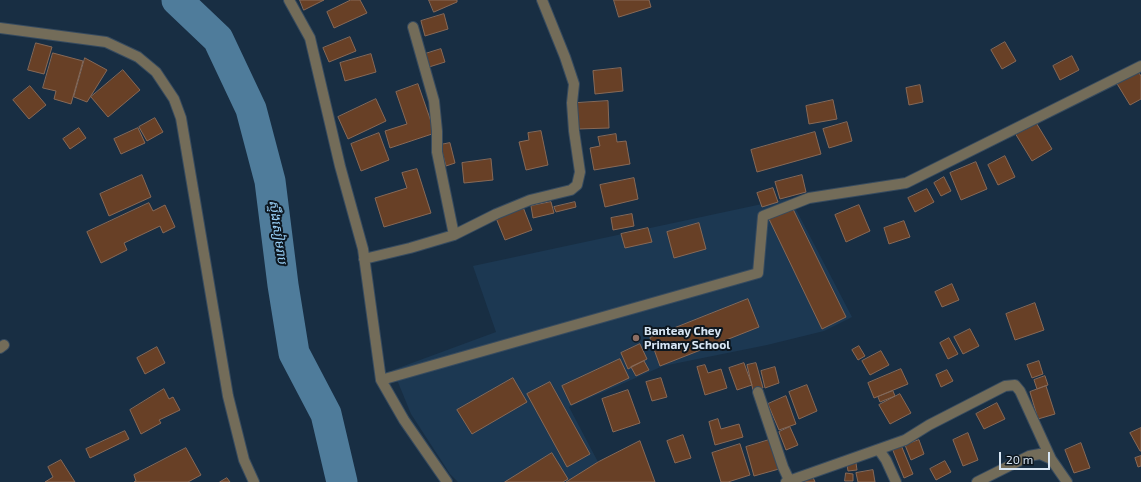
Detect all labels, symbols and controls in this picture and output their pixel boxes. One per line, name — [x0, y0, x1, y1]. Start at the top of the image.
water label: ស្ទឹងសៀមរាប — [266, 199, 290, 265]
place label: Banteay Chey Primary School — [644, 324, 730, 352]
marker: Banteay Chey Primary School — [631, 333, 641, 343]
scale bar — [1001, 444, 1052, 470]
text: 20 m — [1006, 452, 1033, 466]

